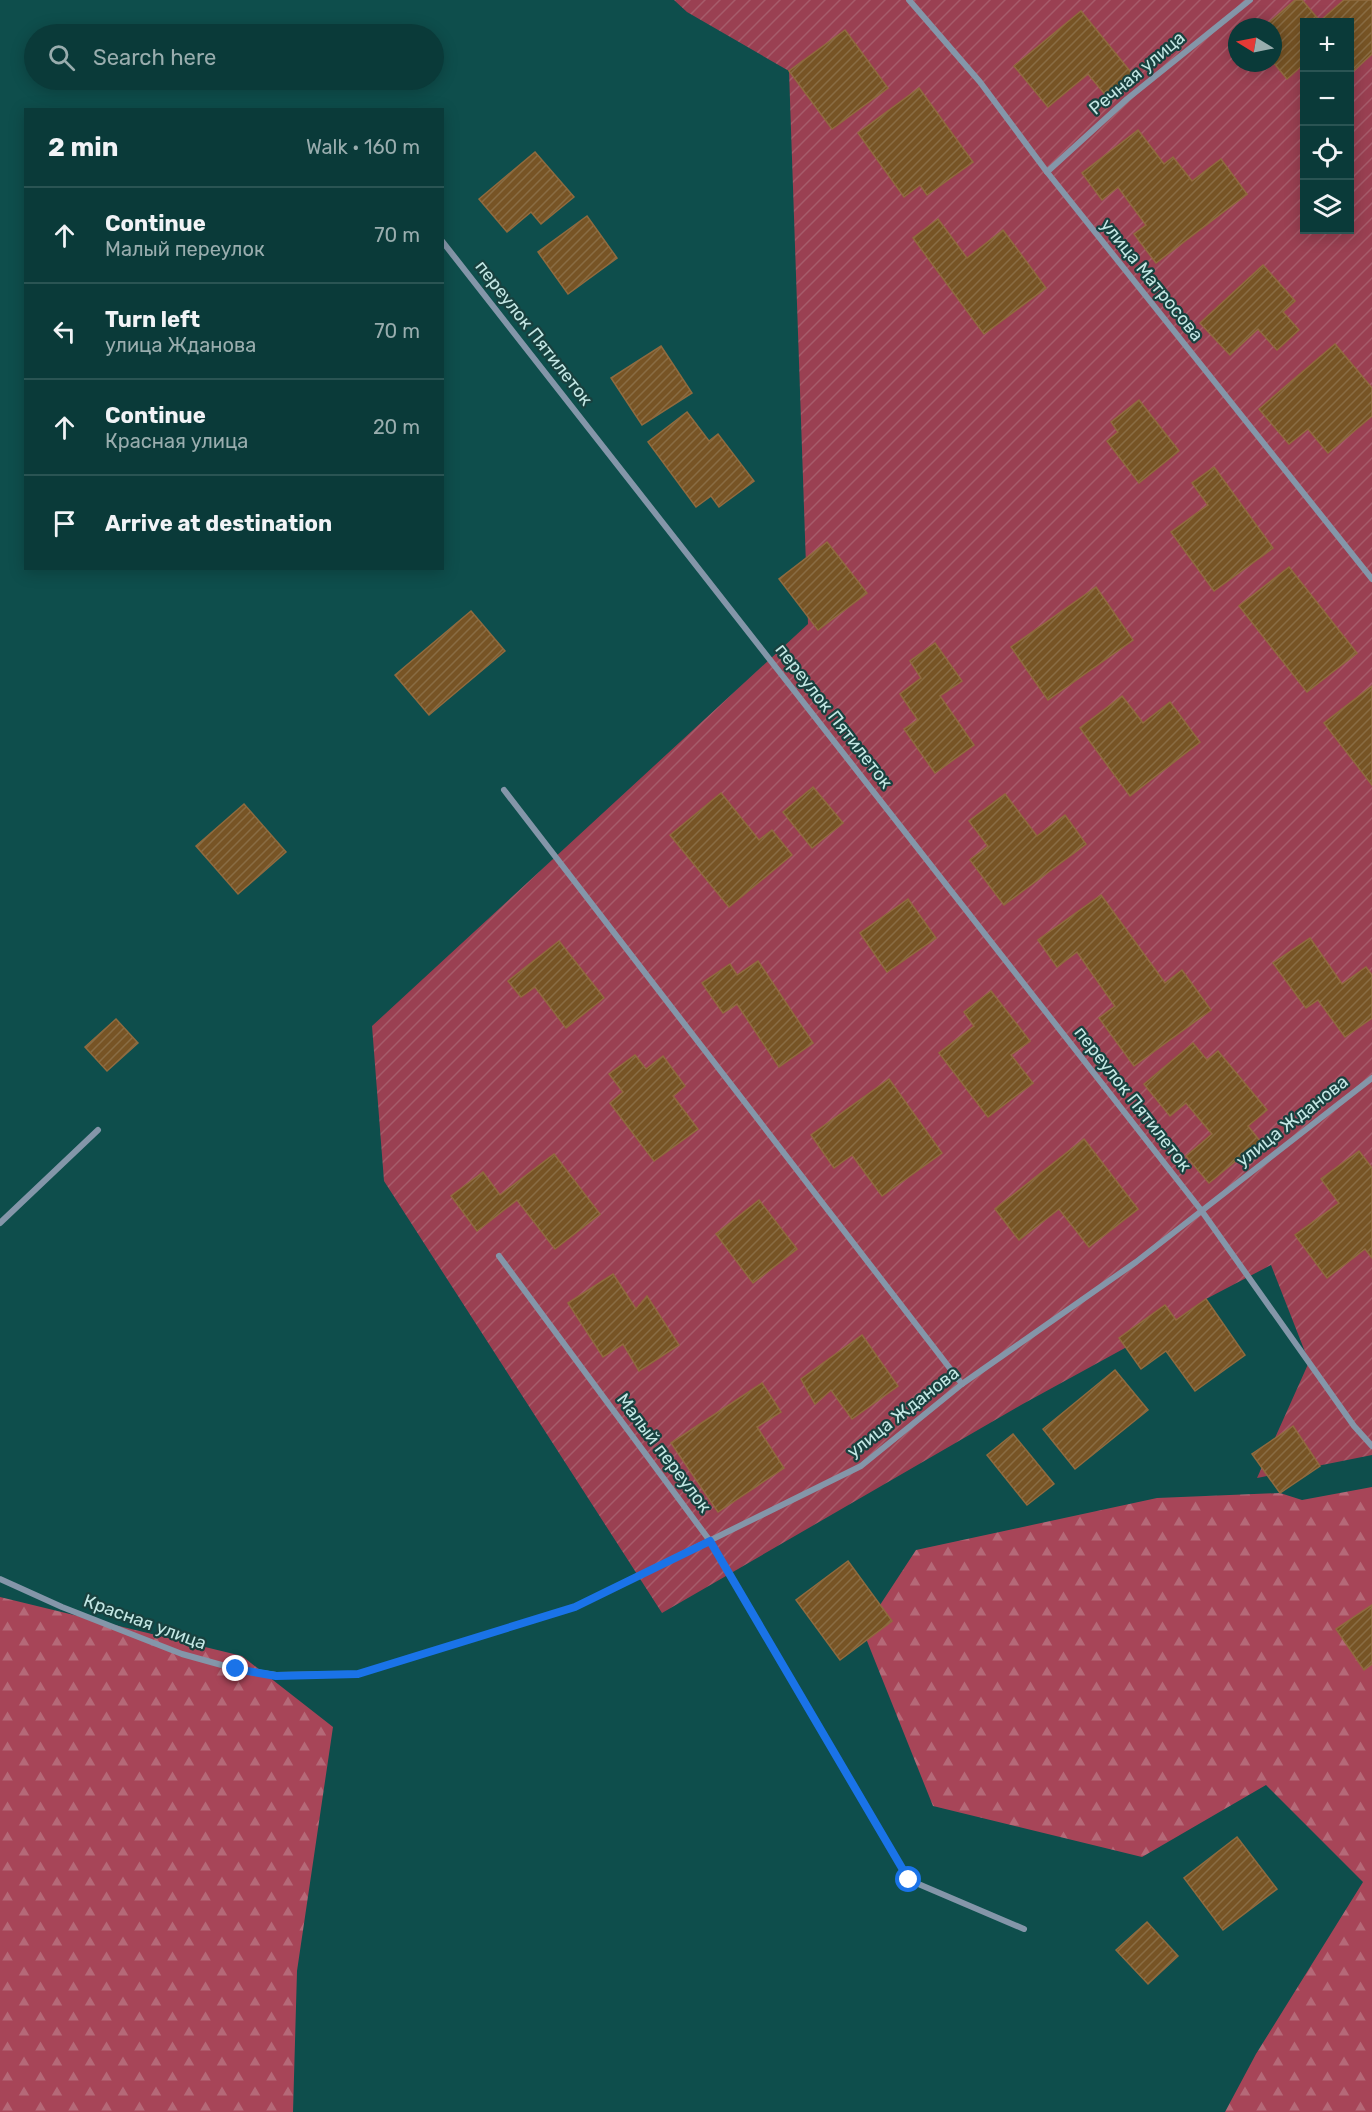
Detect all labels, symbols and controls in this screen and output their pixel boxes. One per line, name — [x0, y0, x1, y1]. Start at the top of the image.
north arrow — [1228, 18, 1282, 72]
map controls — [1300, 18, 1354, 234]
button: + — [1300, 18, 1354, 72]
search box — [24, 24, 444, 90]
street label: Речная улица — [1085, 27, 1189, 119]
icon: search — [45, 41, 78, 74]
text: Search here — [93, 44, 216, 71]
button: − — [1300, 72, 1354, 126]
button: locate — [1300, 126, 1354, 180]
text: 2 min — [48, 132, 118, 163]
text: Walk · 160 m — [306, 135, 420, 159]
button: layers — [1300, 180, 1354, 234]
text: Continue — [105, 210, 206, 237]
street label: улица Матросова — [1096, 214, 1208, 346]
icon: ahead — [48, 219, 81, 252]
text: 70 m — [374, 223, 420, 247]
text: Малый переулок — [105, 237, 265, 261]
street label: переулок Пятилеток — [471, 256, 598, 410]
text: Turn left — [105, 306, 200, 333]
icon: left — [48, 315, 81, 348]
text: 70 m — [374, 319, 420, 343]
text: улица Жданова — [105, 333, 256, 357]
text: Continue — [105, 402, 206, 429]
icon: ahead — [48, 411, 81, 444]
text: 20 m — [373, 415, 420, 439]
text: Красная улица — [105, 429, 248, 453]
icon: arrive — [48, 507, 81, 540]
text: Arrive at destination — [105, 510, 332, 537]
street label: переулок Пятилеток — [771, 639, 898, 793]
street label: переулок Пятилеток — [1070, 1022, 1197, 1176]
street label: улица Жданова — [1232, 1070, 1352, 1172]
street label: улица Жданова — [843, 1361, 963, 1463]
street label: Малый переулок — [612, 1389, 716, 1517]
street label: Красная улица — [81, 1590, 209, 1654]
route end — [222, 1655, 248, 1681]
route start — [895, 1866, 921, 1892]

